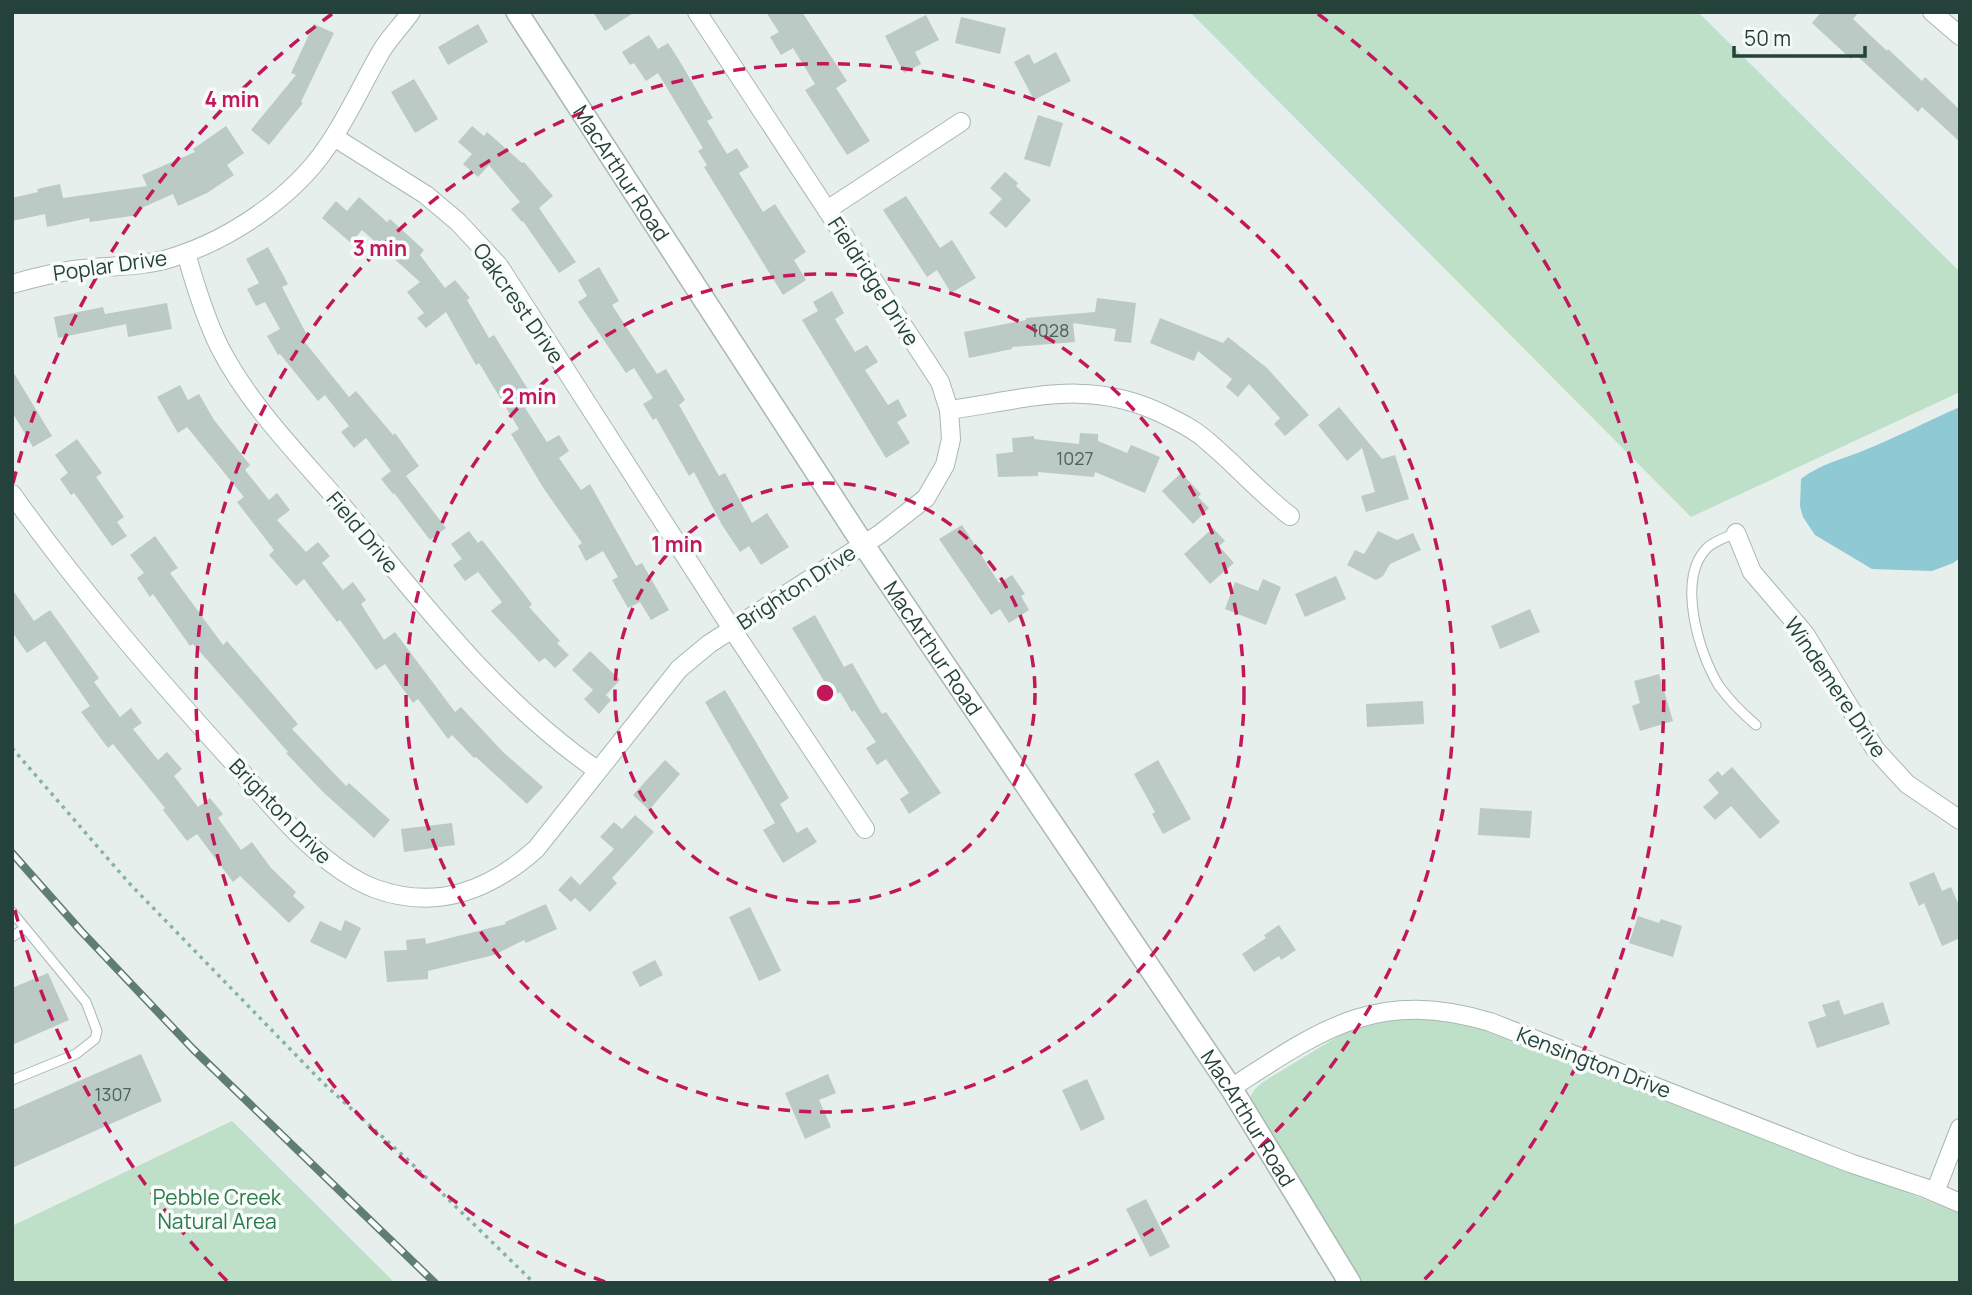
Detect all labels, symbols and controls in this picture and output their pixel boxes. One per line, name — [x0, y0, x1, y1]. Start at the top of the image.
scale bar — [1734, 14, 1865, 58]
text: 50 m — [1744, 24, 1791, 52]
text: 4 min — [205, 85, 259, 113]
street label: MacArthur Road — [567, 100, 676, 246]
street label: Fieldridge Drive — [822, 211, 926, 351]
text: 3 min — [353, 234, 407, 262]
street label: Oakcrest Drive — [467, 237, 571, 369]
street label: Poplar Drive — [51, 243, 169, 287]
house number: 1028 — [1031, 318, 1069, 342]
text: 2 min — [502, 382, 556, 410]
house number: 1027 — [1056, 446, 1094, 470]
street label: Field Drive — [321, 485, 405, 579]
text: 1 min — [651, 530, 703, 558]
street label: Brighton Drive — [731, 538, 861, 636]
street label: MacArthur Road — [878, 575, 989, 721]
street label: Windemere Drive — [1779, 611, 1893, 763]
centre of rings — [813, 681, 837, 705]
street label: Brighton Drive — [224, 752, 338, 870]
street label: Kensington Drive — [1513, 1020, 1675, 1104]
street label: MacArthur Road — [1195, 1044, 1302, 1192]
house number: 1307 — [95, 1082, 132, 1106]
park label: Pebble Creek Natural Area — [153, 1183, 282, 1235]

